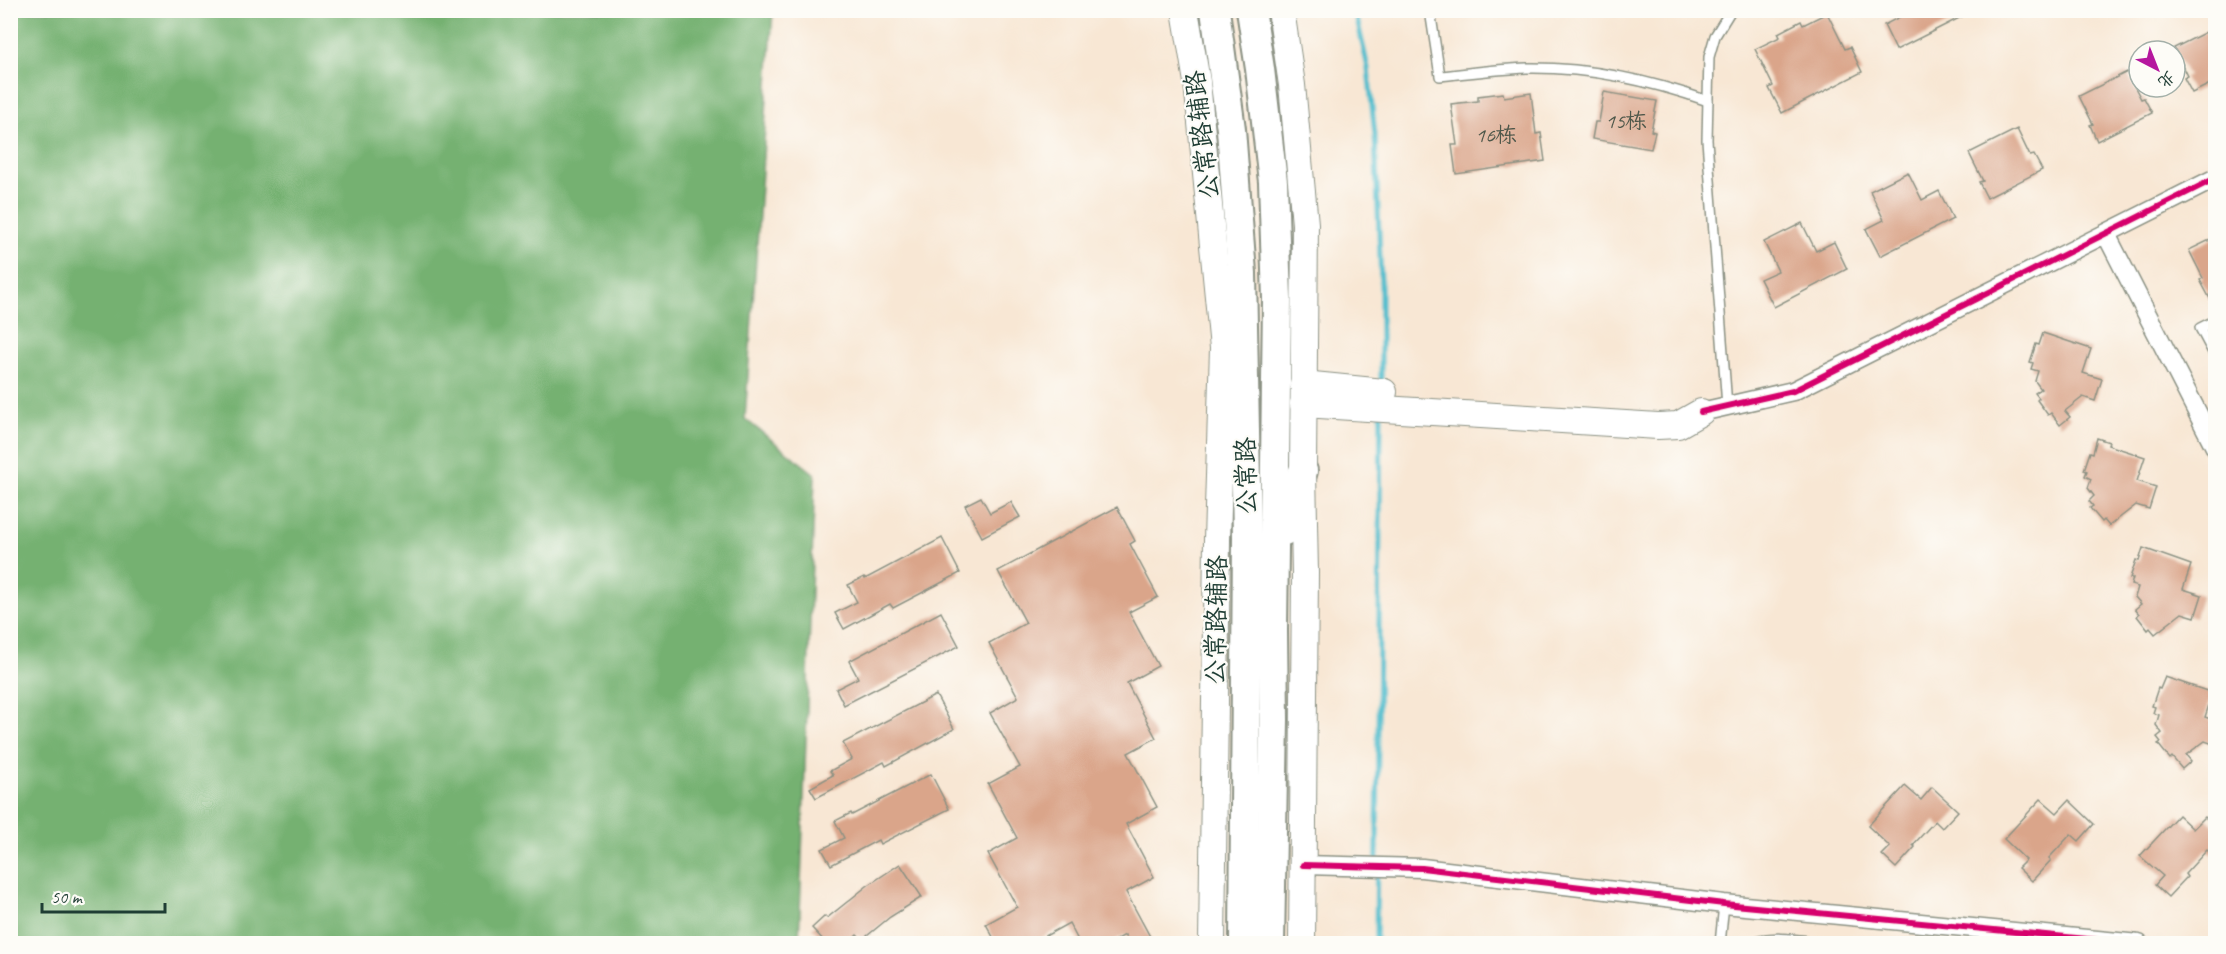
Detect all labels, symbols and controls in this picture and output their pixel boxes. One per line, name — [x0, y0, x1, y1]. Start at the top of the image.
north arrow — [2127, 39, 2187, 99]
text: 北 — [2154, 67, 2179, 92]
street label: 公常路辅路 — [1178, 68, 1226, 202]
house number: 15栋 — [1605, 107, 1647, 135]
house number: 16栋 — [1475, 121, 1517, 149]
street label: 公常路 — [1229, 437, 1263, 515]
street label: 公常路辅路 — [1198, 555, 1234, 685]
scale bar — [42, 876, 165, 914]
text: 50 m — [51, 886, 84, 908]

